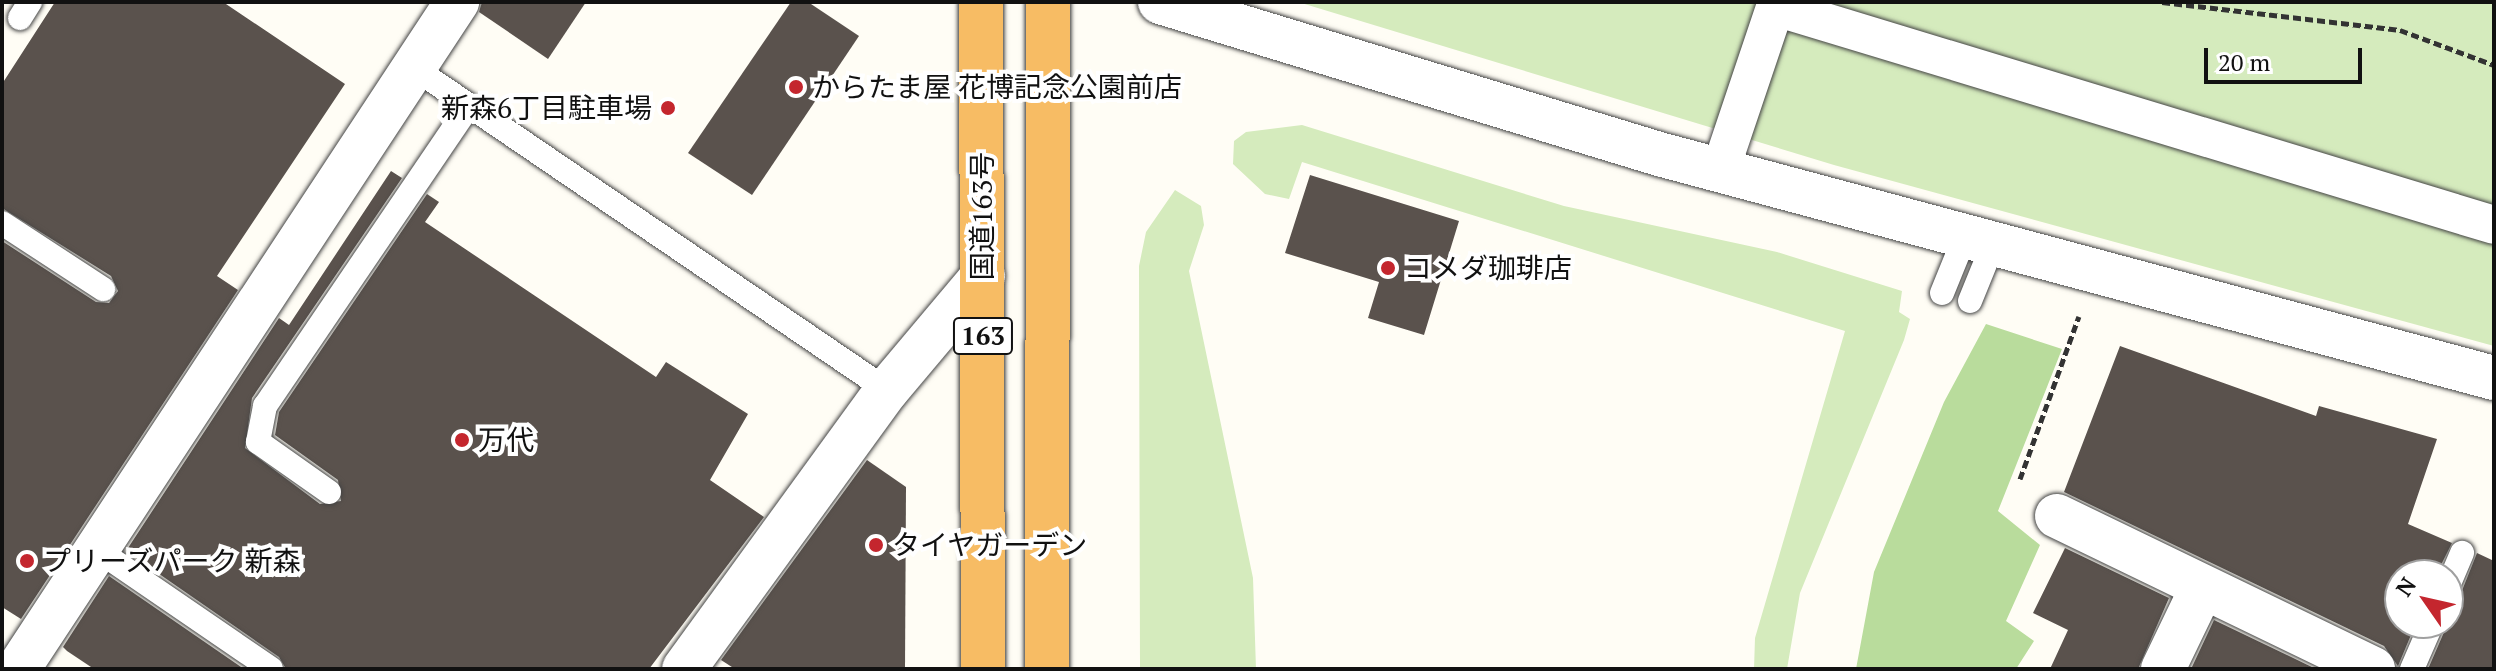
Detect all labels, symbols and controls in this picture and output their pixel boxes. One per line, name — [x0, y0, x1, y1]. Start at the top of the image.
scale bar — [2208, 32, 2366, 82]
text: 20 m — [2218, 46, 2270, 78]
place label: からたま屋 花博記念公園前店 — [812, 70, 1183, 104]
marker: からたま屋 花博記念公園前店 — [787, 78, 805, 96]
place label: 新森6丁目駐車場 — [441, 91, 652, 125]
marker: 新森6丁目駐車場 — [659, 99, 677, 117]
street label: 国道163号 — [965, 152, 999, 280]
place label: コメダ珈琲店 — [1404, 251, 1572, 285]
marker: コメダ珈琲店 — [1379, 259, 1397, 277]
road number: 163 — [951, 314, 1015, 358]
place label: 万代 — [478, 423, 534, 457]
marker: 万代 — [453, 431, 471, 449]
place label: タイヤガーデン — [892, 528, 1088, 562]
marker: タイヤガーデン — [867, 536, 885, 554]
place label: プリーズパーク 新森 — [43, 544, 302, 578]
marker: プリーズパーク 新森 — [18, 552, 36, 570]
north arrow — [2384, 559, 2464, 639]
text: N — [2389, 571, 2422, 601]

